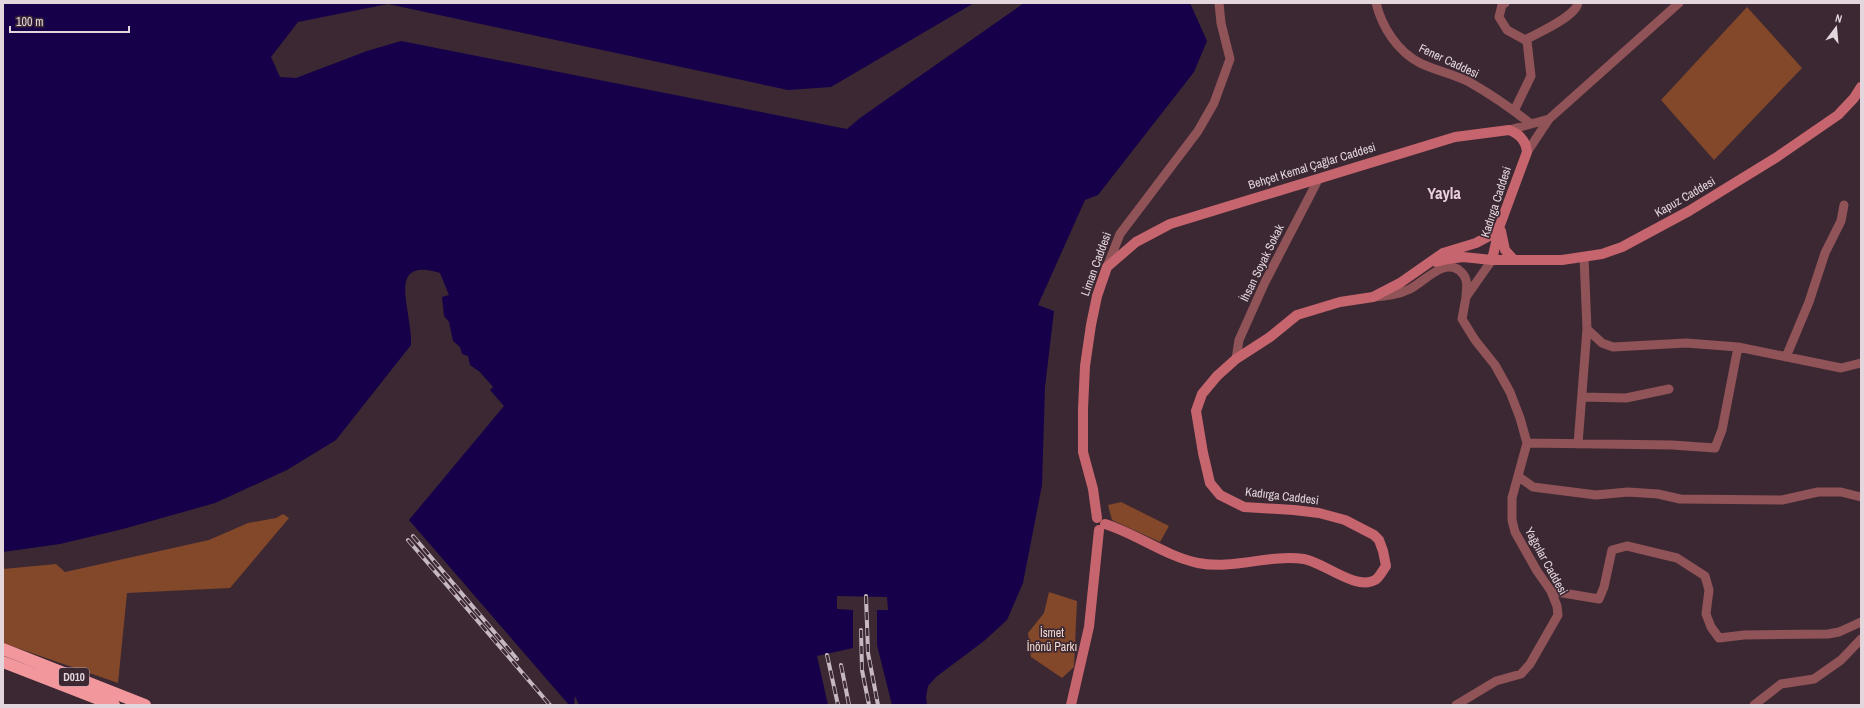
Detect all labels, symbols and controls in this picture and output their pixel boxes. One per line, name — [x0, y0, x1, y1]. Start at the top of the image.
scale bar — [10, 8, 129, 34]
north arrow — [1816, 8, 1856, 48]
text: N — [1834, 11, 1844, 26]
text: 100 m — [16, 14, 43, 30]
street label: Fener Caddesi — [1416, 40, 1482, 82]
street label: Behçet Kemal Çağlar Caddesi — [1246, 139, 1378, 193]
street label: Kadırga Caddesi — [1477, 164, 1515, 240]
street label: Kapuz Caddesi — [1652, 173, 1718, 221]
district label: Yayla — [1427, 182, 1461, 204]
street label: İhsan Soyak Sokak — [1236, 222, 1288, 304]
street label: Liman Caddesi — [1077, 230, 1115, 298]
street label: Kadırga Caddesi — [1244, 484, 1320, 508]
street label: Yağcılar Caddesi — [1521, 524, 1571, 598]
park label: İsmet İnönü Parkı — [1027, 625, 1077, 655]
road number: D010 — [59, 668, 89, 686]

